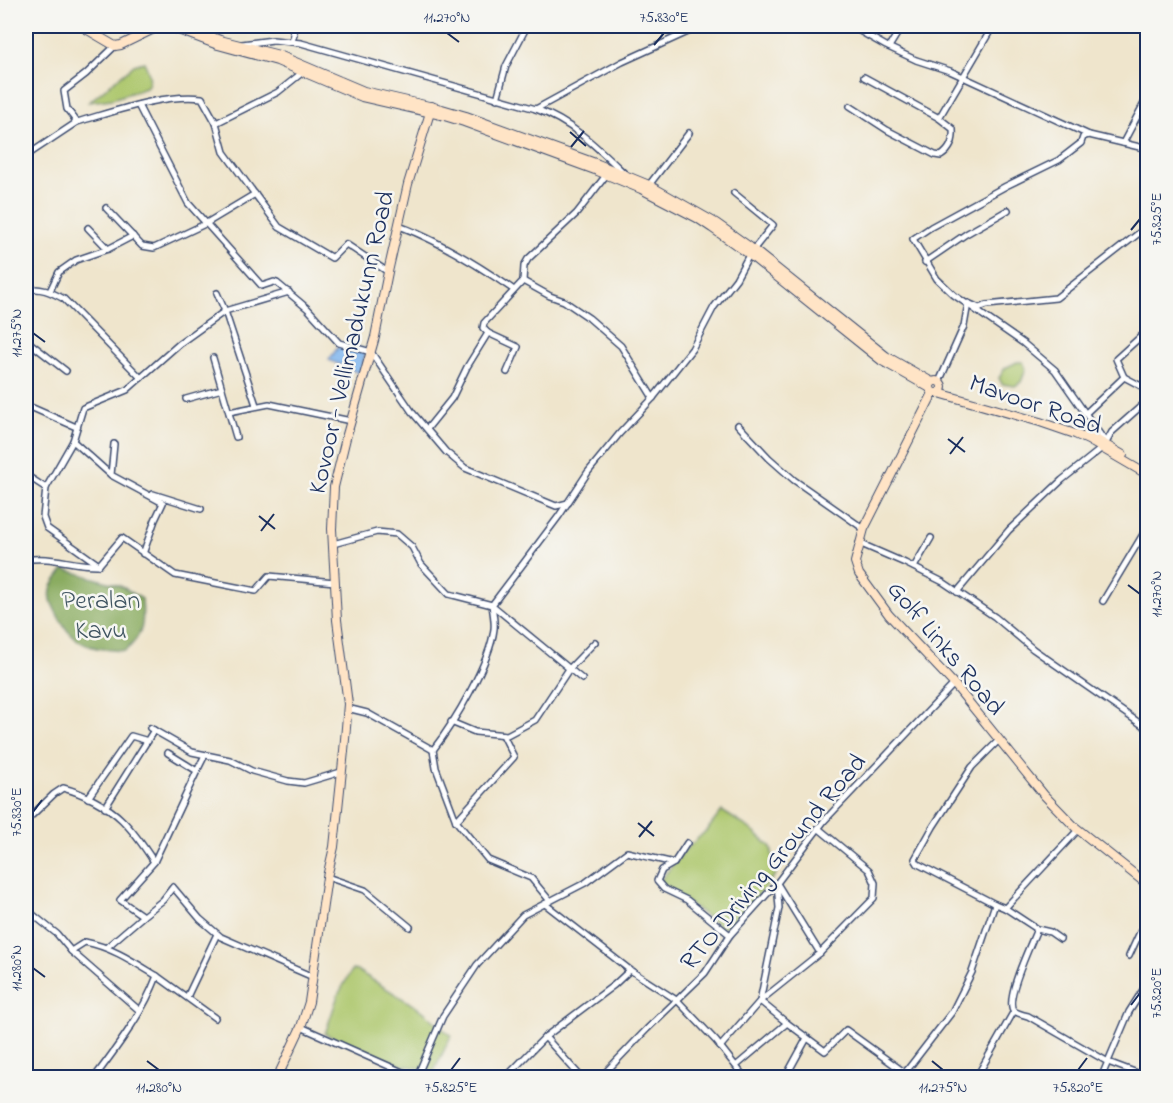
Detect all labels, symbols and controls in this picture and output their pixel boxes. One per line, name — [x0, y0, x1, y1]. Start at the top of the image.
text: 11.270°N — [424, 7, 470, 29]
text: 75.830°E — [639, 7, 689, 29]
street label: Kovoor - Vellimadukunn Road — [300, 187, 406, 498]
text: 75.825°E — [1146, 193, 1168, 245]
text: 11.275°N — [6, 309, 28, 357]
street label: Mavoor Road — [964, 365, 1107, 446]
text: 11.270°N — [1146, 571, 1168, 617]
street label: Golf Links Road — [877, 573, 1013, 725]
park label: Peralan Kavu — [62, 583, 140, 651]
street label: RTO Driving Ground Road — [672, 746, 877, 980]
text: 75.830°E — [6, 787, 28, 837]
text: 11.280°N — [6, 945, 28, 991]
text: 75.820°E — [1146, 968, 1168, 1018]
text: 11.280°N — [136, 1077, 182, 1099]
text: 75.825°E — [425, 1077, 477, 1099]
text: 11.275°N — [919, 1077, 967, 1099]
text: 75.820°E — [1053, 1077, 1103, 1099]

